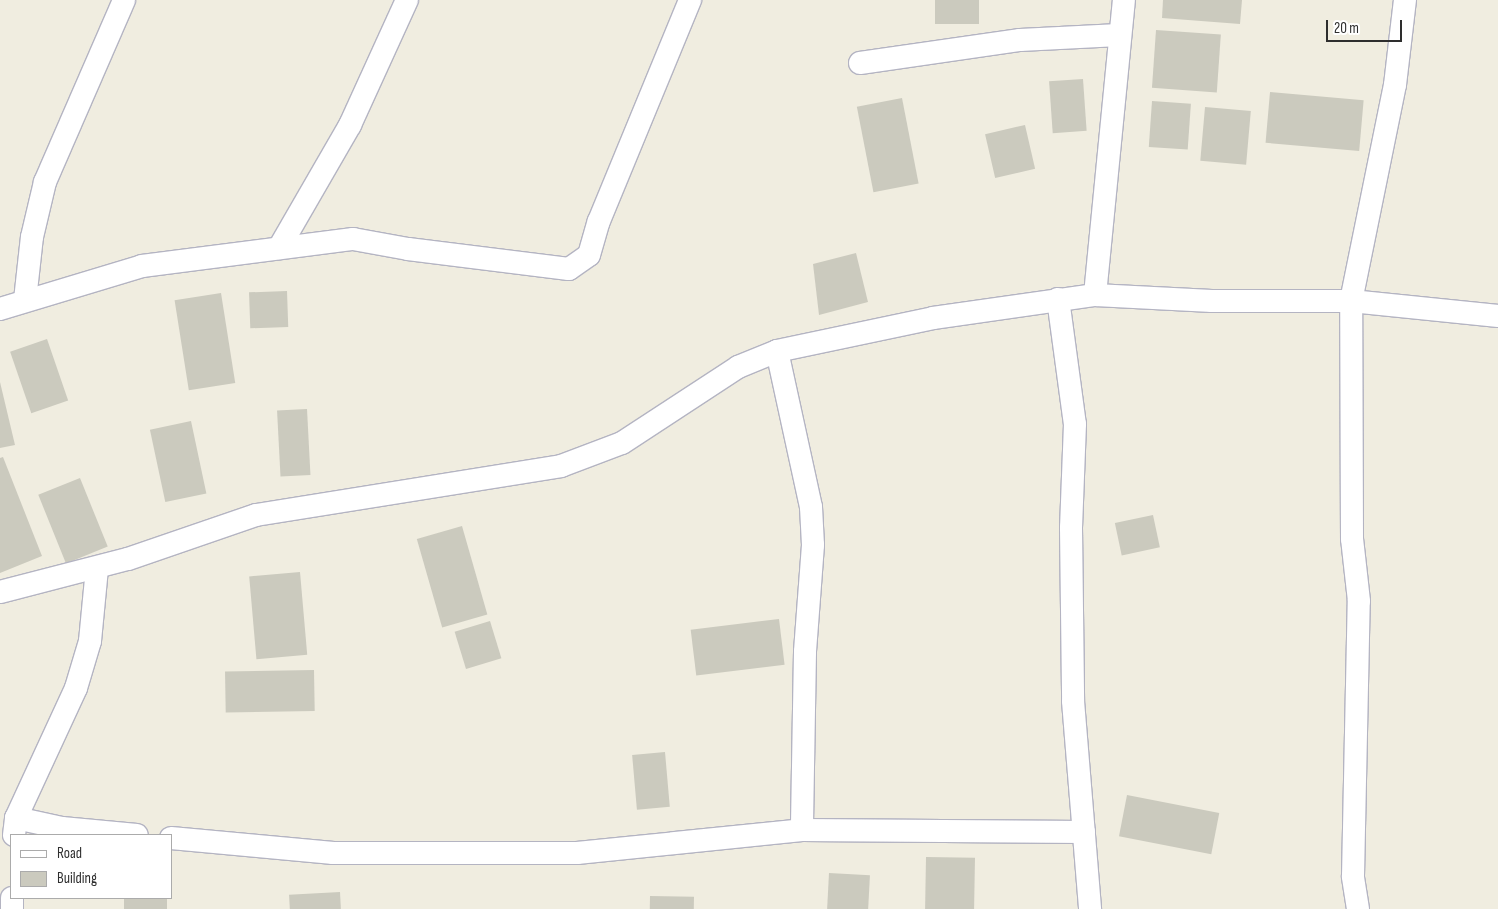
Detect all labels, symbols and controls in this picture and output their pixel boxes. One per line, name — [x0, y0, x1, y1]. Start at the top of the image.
scale bar — [1328, 10, 1404, 42]
text: 20 m — [1334, 19, 1359, 38]
legend — [10, 834, 172, 899]
text: Road — [57, 844, 82, 863]
text: Building — [57, 869, 97, 888]

